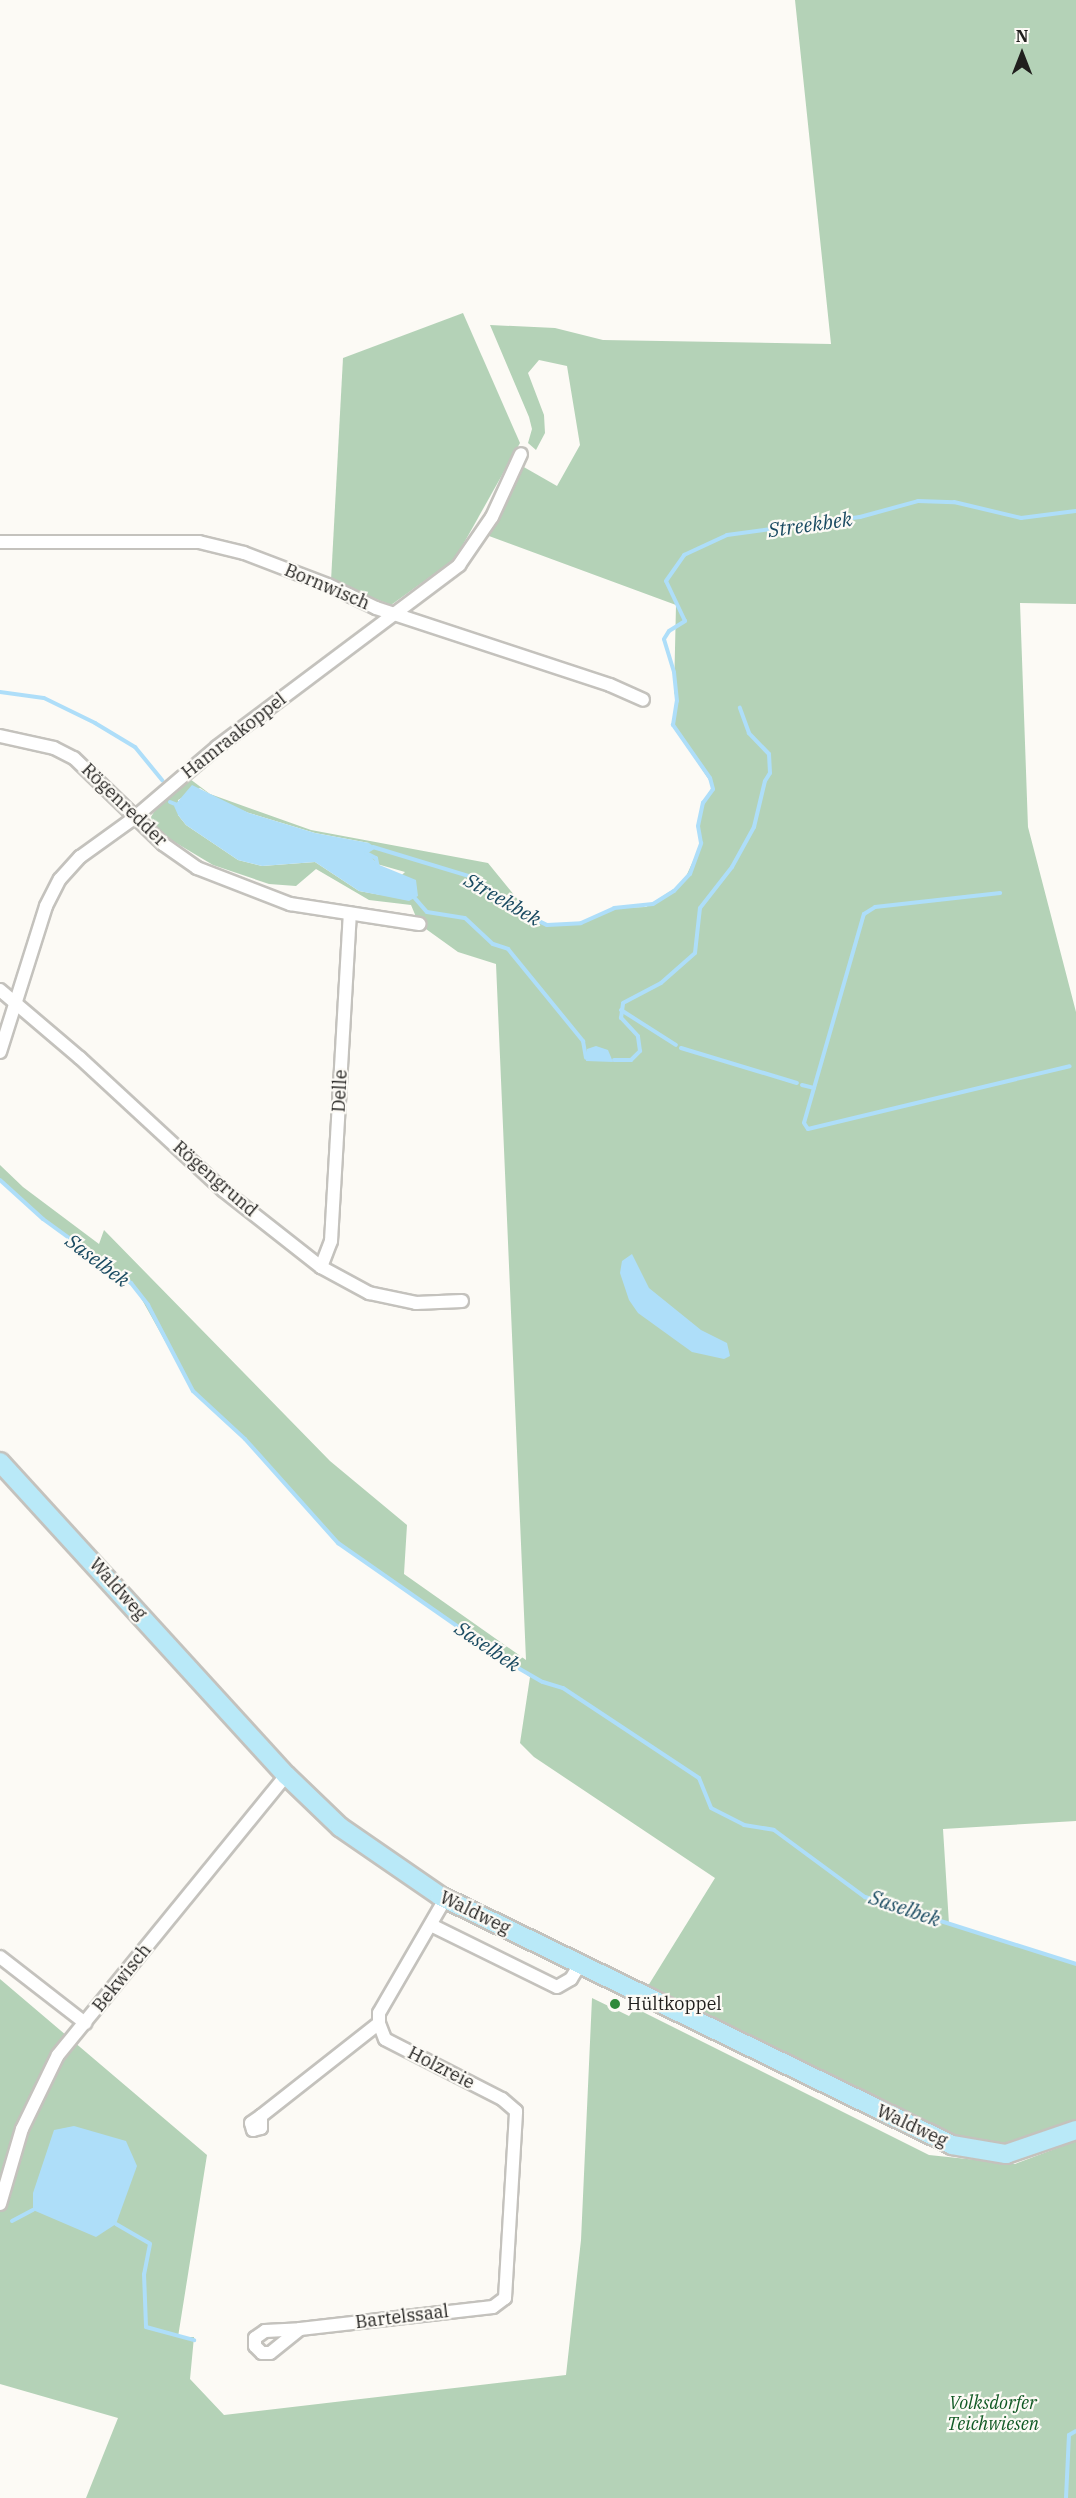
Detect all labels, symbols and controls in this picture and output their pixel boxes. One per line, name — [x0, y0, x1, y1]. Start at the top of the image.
north arrow — [992, 24, 1052, 84]
text: N — [1016, 26, 1028, 46]
water label: Streekbek — [766, 506, 854, 542]
street label: Bornwisch — [281, 559, 373, 615]
street label: Hamraakoppel — [178, 689, 290, 783]
street label: Rögenredder — [77, 759, 171, 851]
water label: Streekbek — [460, 867, 546, 931]
street label: Delle — [328, 1069, 352, 1113]
street label: Rögengrund — [168, 1137, 262, 1221]
water label: Saselbek — [61, 1228, 135, 1292]
street label: Waldweg — [85, 1554, 151, 1624]
water label: Saselbek — [451, 1615, 525, 1677]
water label: Saselbek — [866, 1885, 944, 1931]
street label: Waldweg — [436, 1887, 514, 1939]
street label: Bekwisch — [88, 1940, 156, 2016]
place label: Hültkoppel — [627, 1993, 722, 2015]
marker: Hültkoppel — [608, 1997, 622, 2011]
street label: Holzreie — [404, 2042, 478, 2094]
street label: Waldweg — [873, 2100, 951, 2152]
street label: Bartelssaal — [354, 2301, 450, 2333]
park label: Volksdorfer Teichwiesen — [947, 2393, 1039, 2436]

